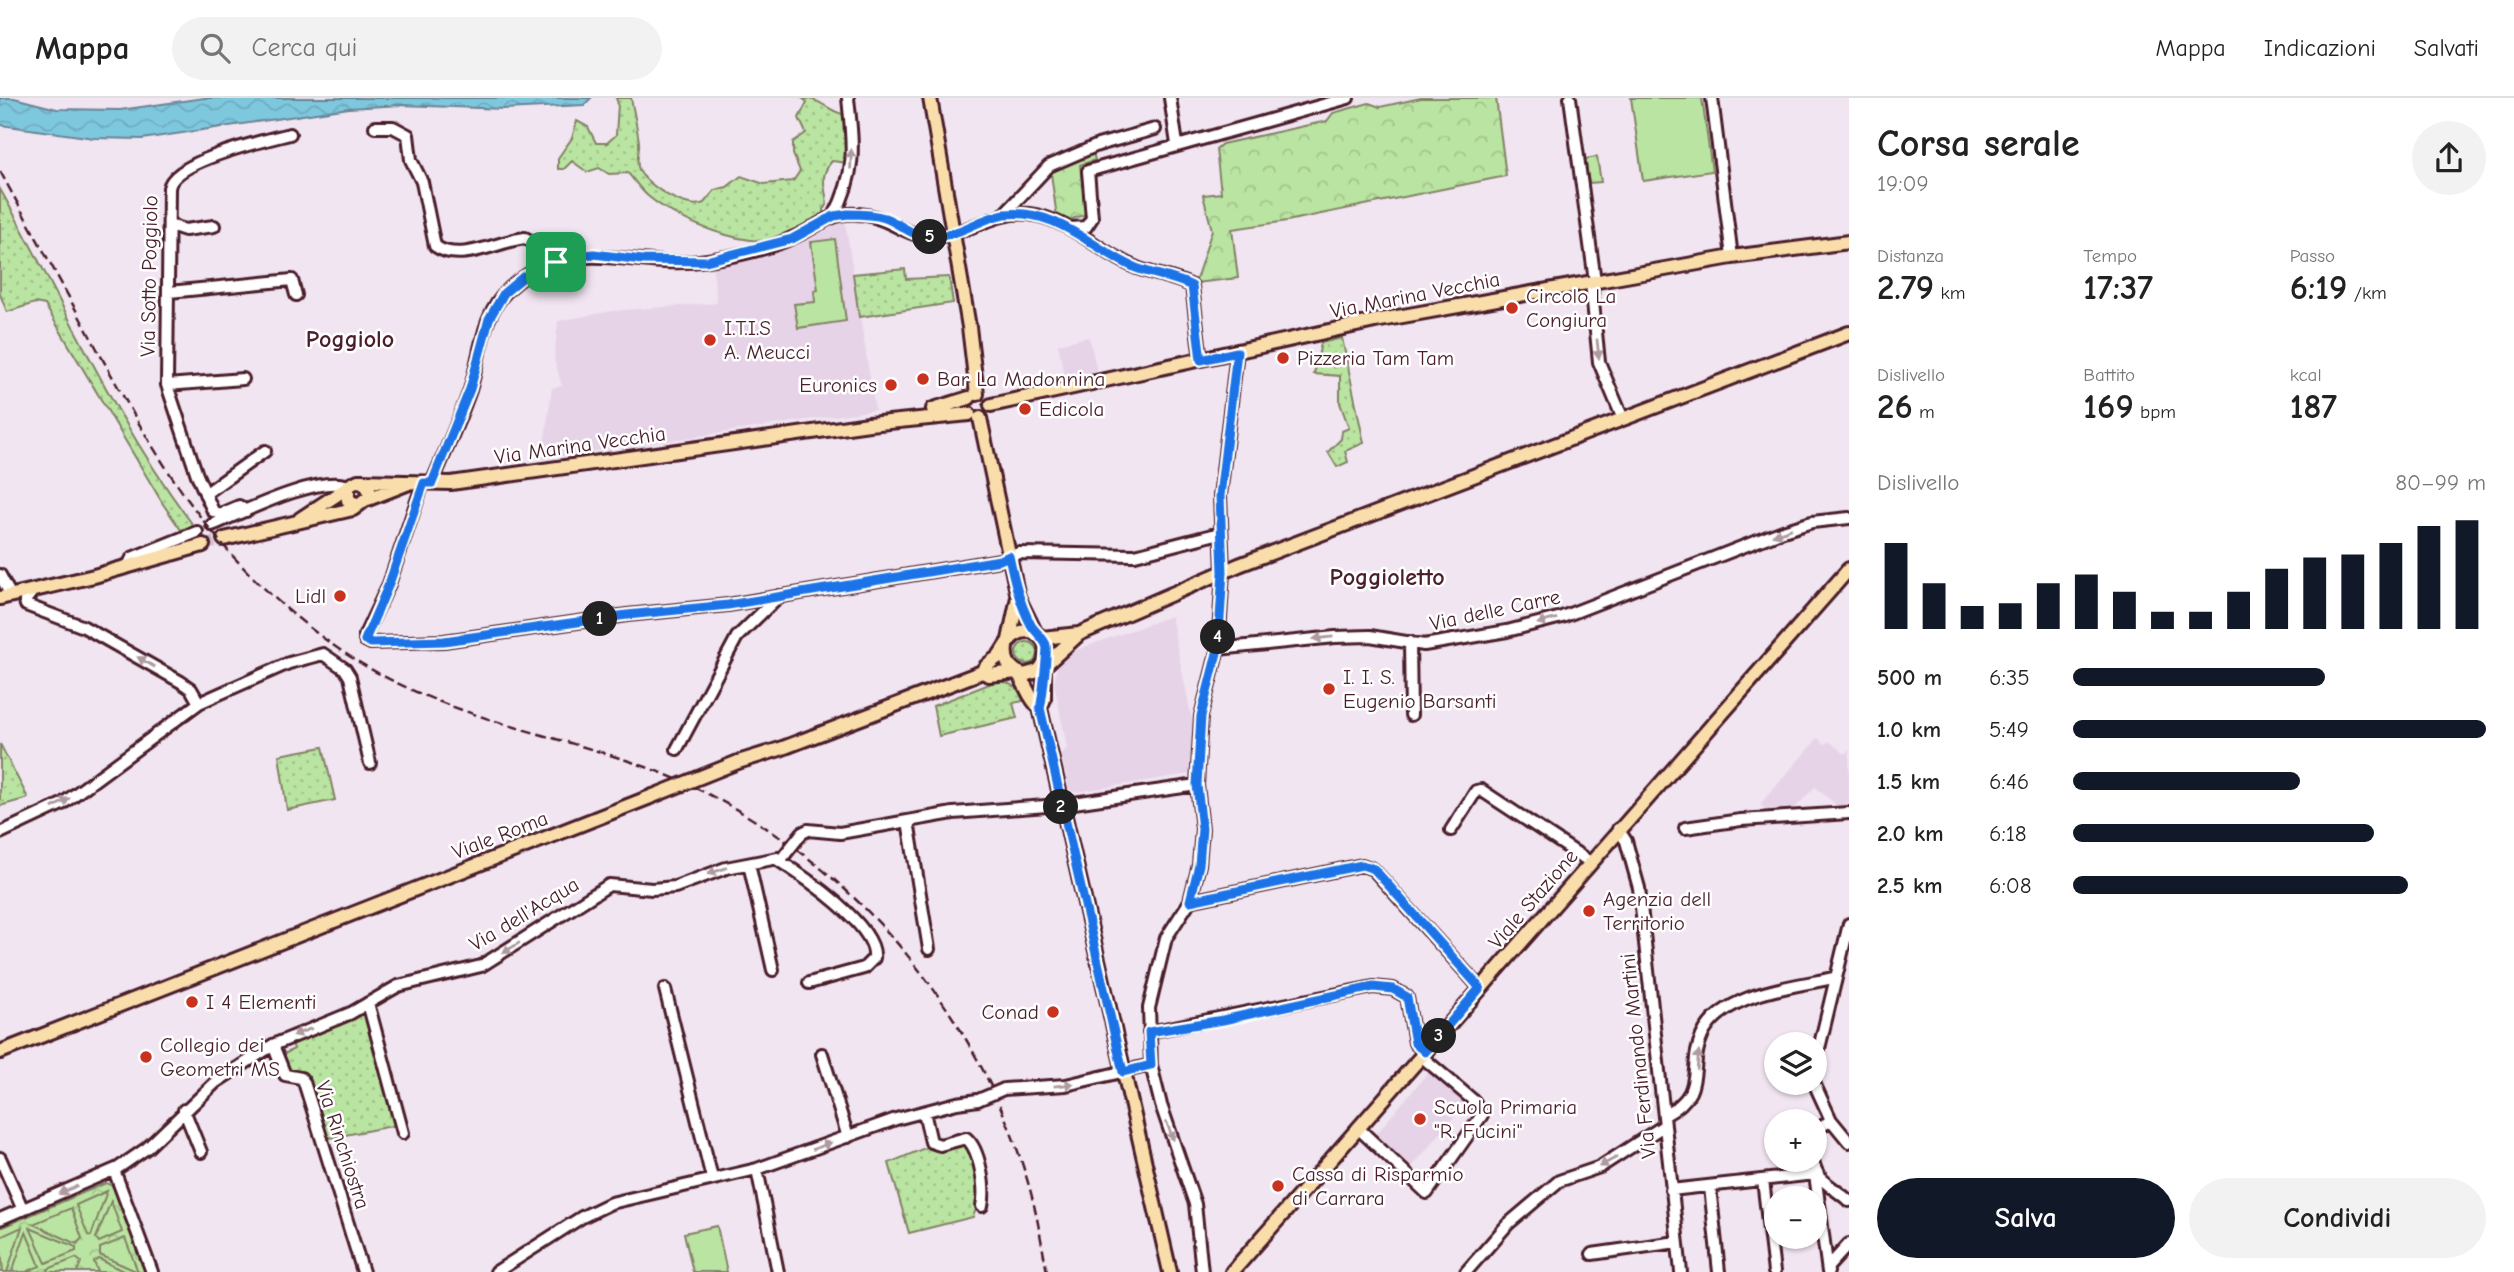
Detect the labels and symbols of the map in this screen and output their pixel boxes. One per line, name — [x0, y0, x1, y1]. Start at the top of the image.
one-way arrow — [845, 147, 857, 169]
street label: Via Sotto Poggiolo — [136, 195, 162, 357]
pin: 5 — [912, 220, 948, 254]
pin — [526, 232, 586, 292]
street label: Via Marina Vecchia — [1328, 267, 1502, 323]
place label: Circolo La Congiura — [1526, 284, 1616, 332]
marker: Circolo La Congiura — [1504, 300, 1520, 316]
place label: I.T.I.S A. Meucci — [724, 316, 810, 364]
district label: Poggiolo — [306, 325, 394, 353]
marker: I.T.I.S A. Meucci — [702, 332, 718, 348]
one-way arrow — [1592, 339, 1603, 361]
place label: Pizzeria Tam Tam — [1297, 346, 1454, 370]
marker: Pizzeria Tam Tam — [1275, 350, 1291, 366]
place label: Bar La Madonnina — [937, 367, 1105, 391]
marker: Bar La Madonnina — [915, 371, 931, 387]
place label: Euronics — [799, 373, 877, 397]
marker: Euronics — [883, 377, 899, 393]
place label: Edicola — [1039, 397, 1104, 421]
marker: Edicola — [1017, 401, 1033, 417]
street label: Via Marina Vecchia — [493, 421, 667, 469]
one-way arrow — [1772, 527, 1793, 538]
district label: Poggioletto — [1329, 563, 1445, 591]
place label: Lidl — [295, 584, 326, 608]
street label: Via delle Carre — [1428, 584, 1562, 636]
marker: Lidl — [332, 588, 348, 604]
pin: 1 — [582, 602, 618, 636]
one-way arrow — [1536, 616, 1557, 626]
pin: 4 — [1200, 620, 1236, 654]
one-way arrow — [1311, 633, 1333, 644]
one-way arrow — [137, 655, 156, 668]
place label: I. I. S. Eugenio Barsanti — [1343, 665, 1497, 713]
marker: I. I. S. Eugenio Barsanti — [1321, 681, 1337, 697]
pin: 2 — [1044, 790, 1078, 824]
one-way arrow — [51, 797, 70, 809]
street label: Viale Roma — [449, 806, 551, 864]
street label: Viale Stazione — [1483, 844, 1583, 954]
one-way arrow — [706, 866, 727, 877]
street label: Via dell'Acqua — [465, 872, 583, 956]
place label: Agenzia dell Territorio — [1603, 887, 1711, 935]
marker: Agenzia dell Territorio — [1581, 903, 1597, 919]
one-way arrow — [502, 942, 521, 955]
street label: Via Ferdinando Martini — [1615, 952, 1661, 1160]
place label: I 4 Elementi — [206, 990, 316, 1014]
marker: I 4 Elementi — [184, 994, 200, 1010]
place label: Conad — [981, 1000, 1039, 1024]
marker: Conad — [1045, 1004, 1061, 1020]
pin: 3 — [1422, 1018, 1456, 1054]
one-way arrow — [291, 1027, 312, 1038]
place label: Collegio dei Geometri MS — [160, 1033, 280, 1081]
marker: Collegio dei Geometri MS — [138, 1049, 154, 1065]
one-way arrow — [1693, 1049, 1704, 1071]
street label: Via Rinchiostra — [311, 1078, 375, 1212]
one-way arrow — [1053, 1079, 1075, 1090]
place label: Scuola Primaria "R. Fucini" — [1434, 1095, 1577, 1143]
marker: Scuola Primaria "R. Fucini" — [1412, 1111, 1428, 1127]
one-way arrow — [1165, 1120, 1176, 1141]
one-way arrow — [811, 1140, 832, 1151]
one-way arrow — [1599, 1156, 1618, 1168]
place label: Cassa di Risparmio di Carrara — [1292, 1162, 1464, 1210]
marker: Cassa di Risparmio di Carrara — [1270, 1178, 1286, 1194]
one-way arrow — [58, 1185, 79, 1196]

